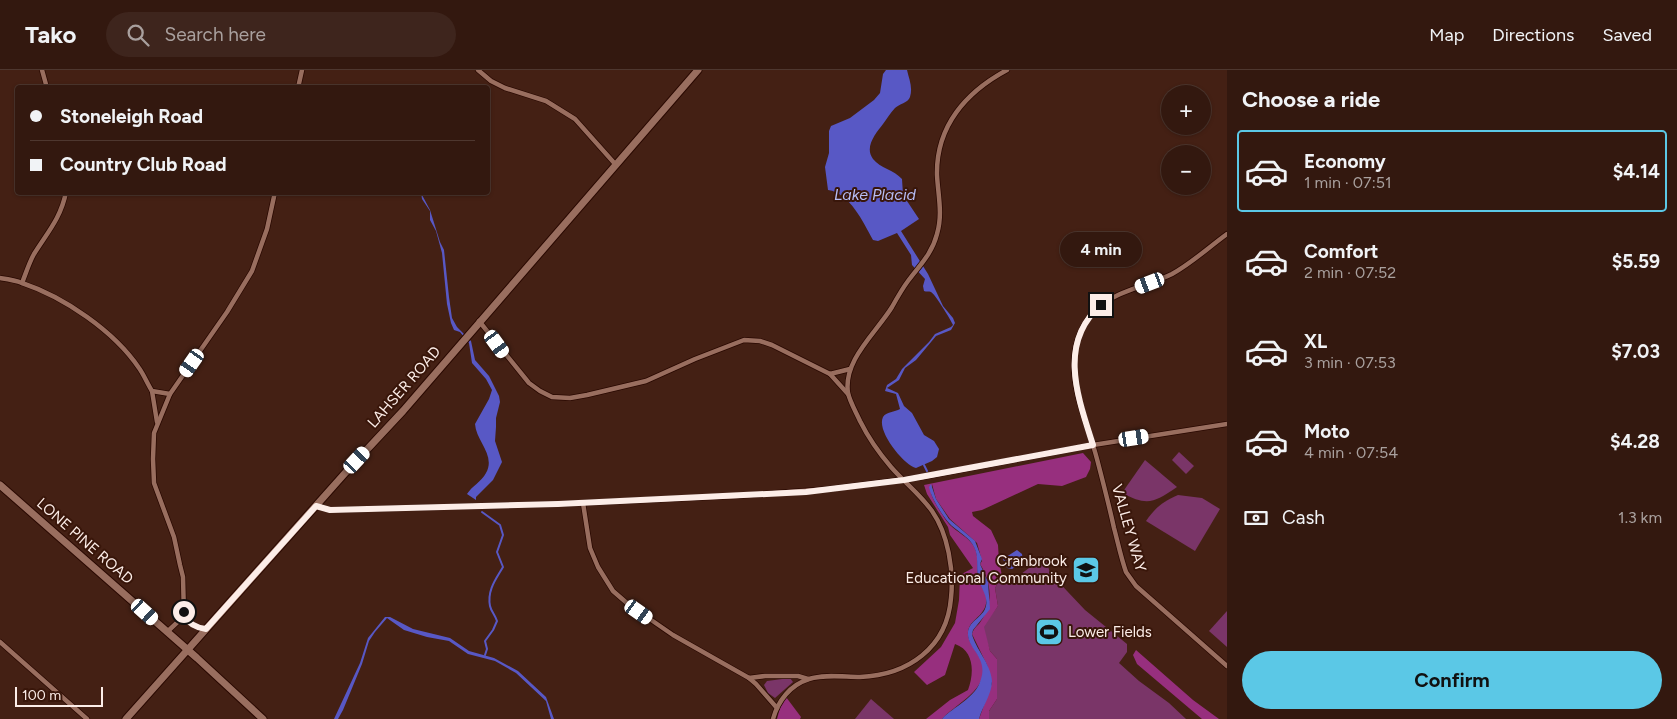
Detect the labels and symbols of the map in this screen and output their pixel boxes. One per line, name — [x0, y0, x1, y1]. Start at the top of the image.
water label: Lake Placid — [834, 185, 917, 204]
callout: 4 min — [1060, 232, 1142, 268]
car — [1133, 271, 1166, 295]
route end — [1090, 294, 1112, 316]
car — [482, 327, 511, 361]
street label: LAHSER ROAD — [364, 343, 444, 431]
car — [177, 346, 206, 380]
car — [1118, 428, 1149, 448]
car — [341, 444, 372, 476]
street label: VALLEY WAY — [1108, 482, 1150, 574]
street label: LONE PINE ROAD — [33, 494, 137, 588]
place label: Cranbrook Educational Community — [905, 552, 1068, 587]
school or university icon: Cranbrook Educational Community — [1071, 555, 1101, 585]
car — [128, 596, 161, 628]
car — [622, 597, 655, 627]
route start — [173, 601, 195, 623]
sports icon: Lower Fields — [1034, 617, 1064, 647]
place label: Lower Fields — [1068, 623, 1152, 641]
scale bar — [15, 684, 102, 707]

